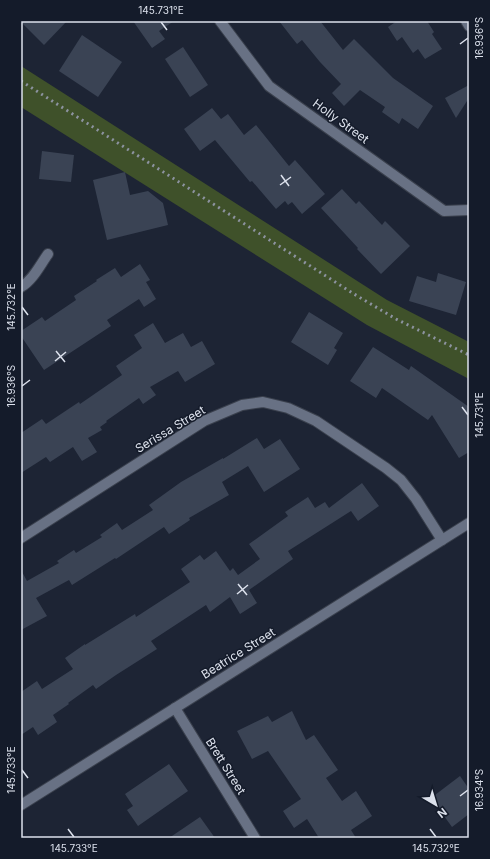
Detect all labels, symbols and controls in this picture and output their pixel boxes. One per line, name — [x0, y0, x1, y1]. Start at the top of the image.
text: 145.731°E — [138, 4, 184, 16]
text: 16.936°S — [473, 17, 485, 59]
street label: Holly Street — [310, 96, 372, 146]
text: 145.732°E — [5, 283, 17, 331]
text: 16.936°S — [5, 365, 17, 407]
text: 145.731°E — [473, 392, 485, 438]
street label: Serissa Street — [132, 402, 208, 456]
street label: Beatrice Street — [198, 624, 278, 682]
street label: Brett Street — [203, 735, 249, 797]
text: 145.733°E — [5, 746, 17, 794]
text: 16.934°S — [473, 769, 485, 811]
north arrow — [416, 785, 456, 825]
text: N — [435, 805, 450, 821]
text: 145.733°E — [50, 842, 98, 854]
text: 145.732°E — [412, 842, 460, 854]

